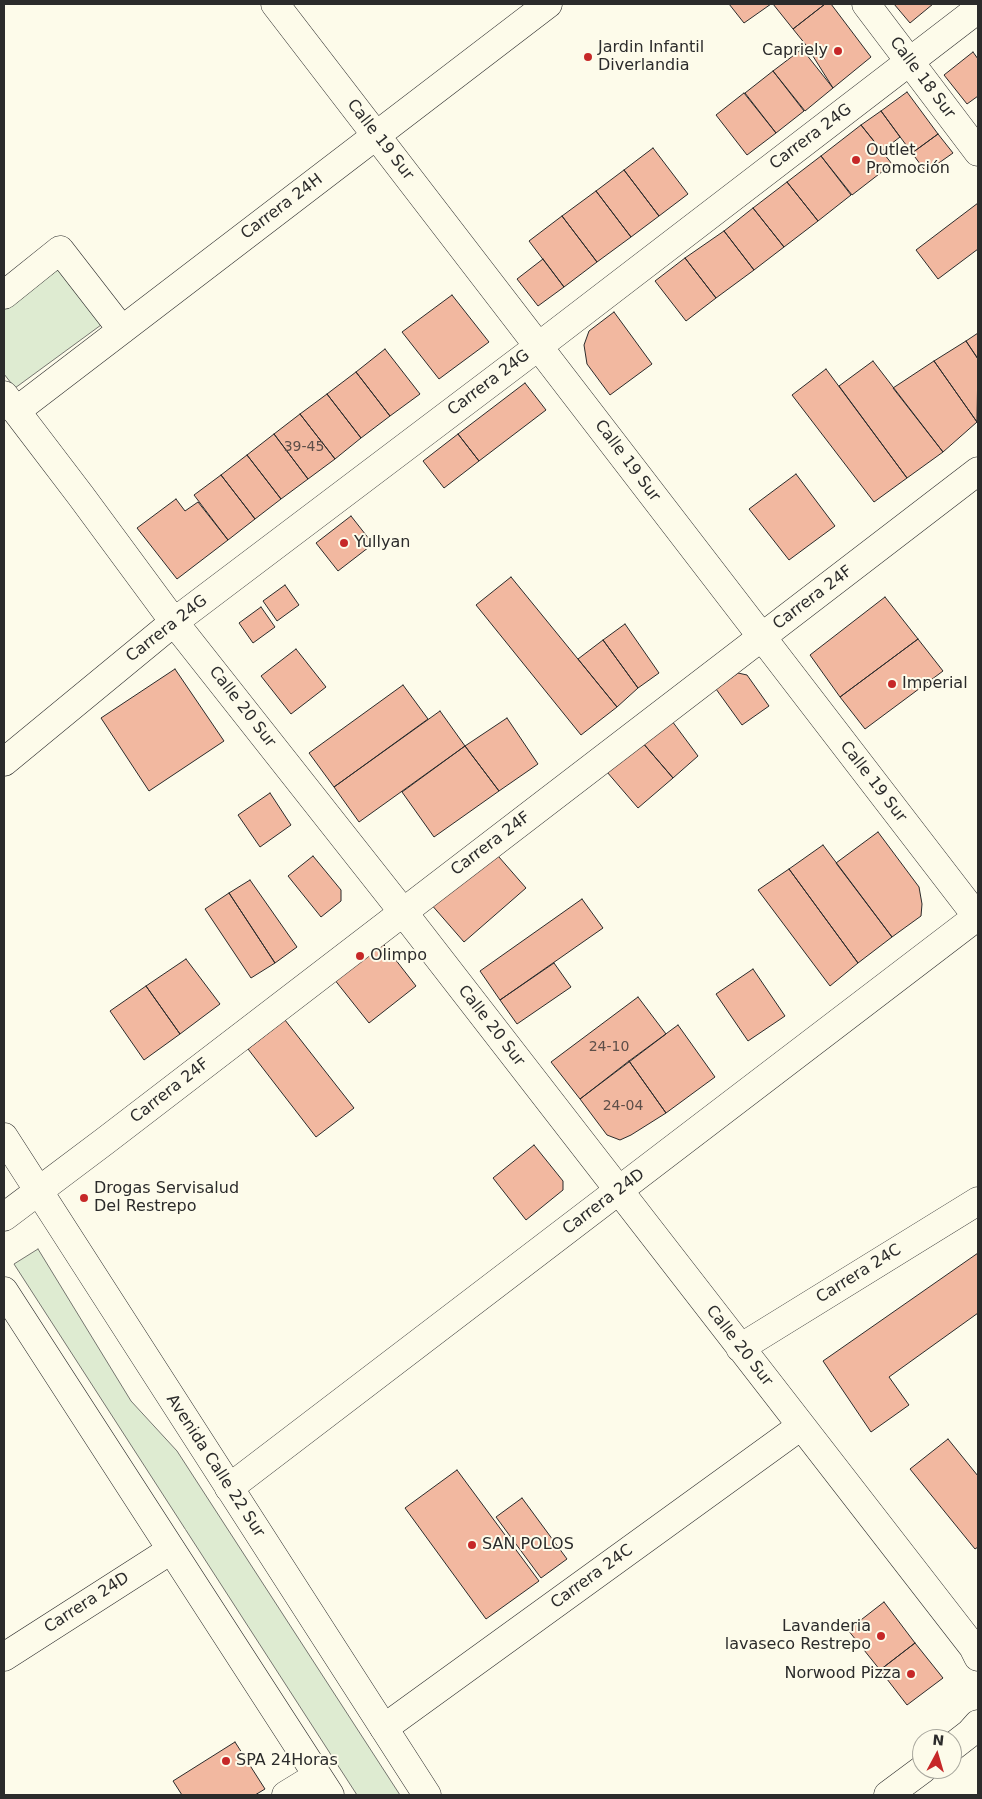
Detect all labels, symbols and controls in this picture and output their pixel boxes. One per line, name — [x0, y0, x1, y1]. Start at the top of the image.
street label: Calle 18 Sur — [885, 33, 959, 123]
place label: Jardin Infantil Diverlandia — [598, 38, 704, 76]
place label: Capriely — [762, 41, 828, 61]
marker: Capriely — [832, 45, 844, 57]
marker: Jardin Infantil Diverlandia — [582, 51, 594, 63]
street label: Calle 19 Sur — [343, 96, 417, 184]
street label: Carrera 24G — [766, 100, 856, 174]
place label: Outlet Promoción — [866, 141, 950, 179]
marker: Outlet Promoción — [850, 154, 862, 166]
street label: Carrera 24H — [237, 170, 327, 244]
street label: Carrera 24G — [444, 346, 534, 420]
street label: Calle 19 Sur — [590, 416, 664, 506]
house number: 39-45 — [284, 439, 324, 455]
place label: Yullyan — [354, 533, 410, 553]
marker: Yullyan — [338, 537, 350, 549]
street label: Carrera 24F — [770, 562, 856, 634]
street label: Carrera 24G — [123, 591, 211, 667]
street label: Calle 20 Sur — [205, 663, 279, 751]
place label: Imperial — [902, 674, 968, 694]
marker: Imperial — [886, 678, 898, 690]
street label: Calle 19 Sur — [836, 738, 910, 826]
street label: Carrera 24F — [448, 808, 534, 880]
place label: Olimpo — [370, 946, 427, 966]
marker: Olimpo — [354, 950, 366, 962]
street label: Calle 20 Sur — [454, 982, 528, 1070]
house number: 24-10 — [589, 1039, 629, 1055]
street label: Carrera 24F — [127, 1054, 213, 1128]
house number: 24-04 — [603, 1098, 643, 1114]
street label: Carrera 24D — [559, 1165, 649, 1239]
place label: Drogas Servisalud Del Restrepo — [94, 1179, 239, 1217]
marker: Drogas Servisalud Del Restrepo — [78, 1192, 90, 1204]
street label: Carrera 24C — [813, 1240, 905, 1308]
street label: Calle 20 Sur — [702, 1302, 776, 1390]
street label: Avenida Calle 22 Sur — [162, 1391, 268, 1541]
place label: SAN POLOS — [482, 1535, 574, 1555]
marker: SAN POLOS — [466, 1539, 478, 1551]
street label: Carrera 24C — [547, 1541, 637, 1613]
street label: Carrera 24D — [41, 1568, 133, 1638]
place label: Lavanderia lavaseco Restrepo — [725, 1617, 871, 1655]
marker: Lavanderia lavaseco Restrepo — [875, 1630, 887, 1642]
place label: Norwood Pizza — [784, 1664, 901, 1684]
marker: Norwood Pizza — [905, 1668, 917, 1680]
north arrow — [912, 1729, 962, 1779]
text: N — [932, 1732, 945, 1749]
place label: SPA 24Horas — [236, 1751, 338, 1771]
marker: SPA 24Horas — [220, 1755, 232, 1767]

